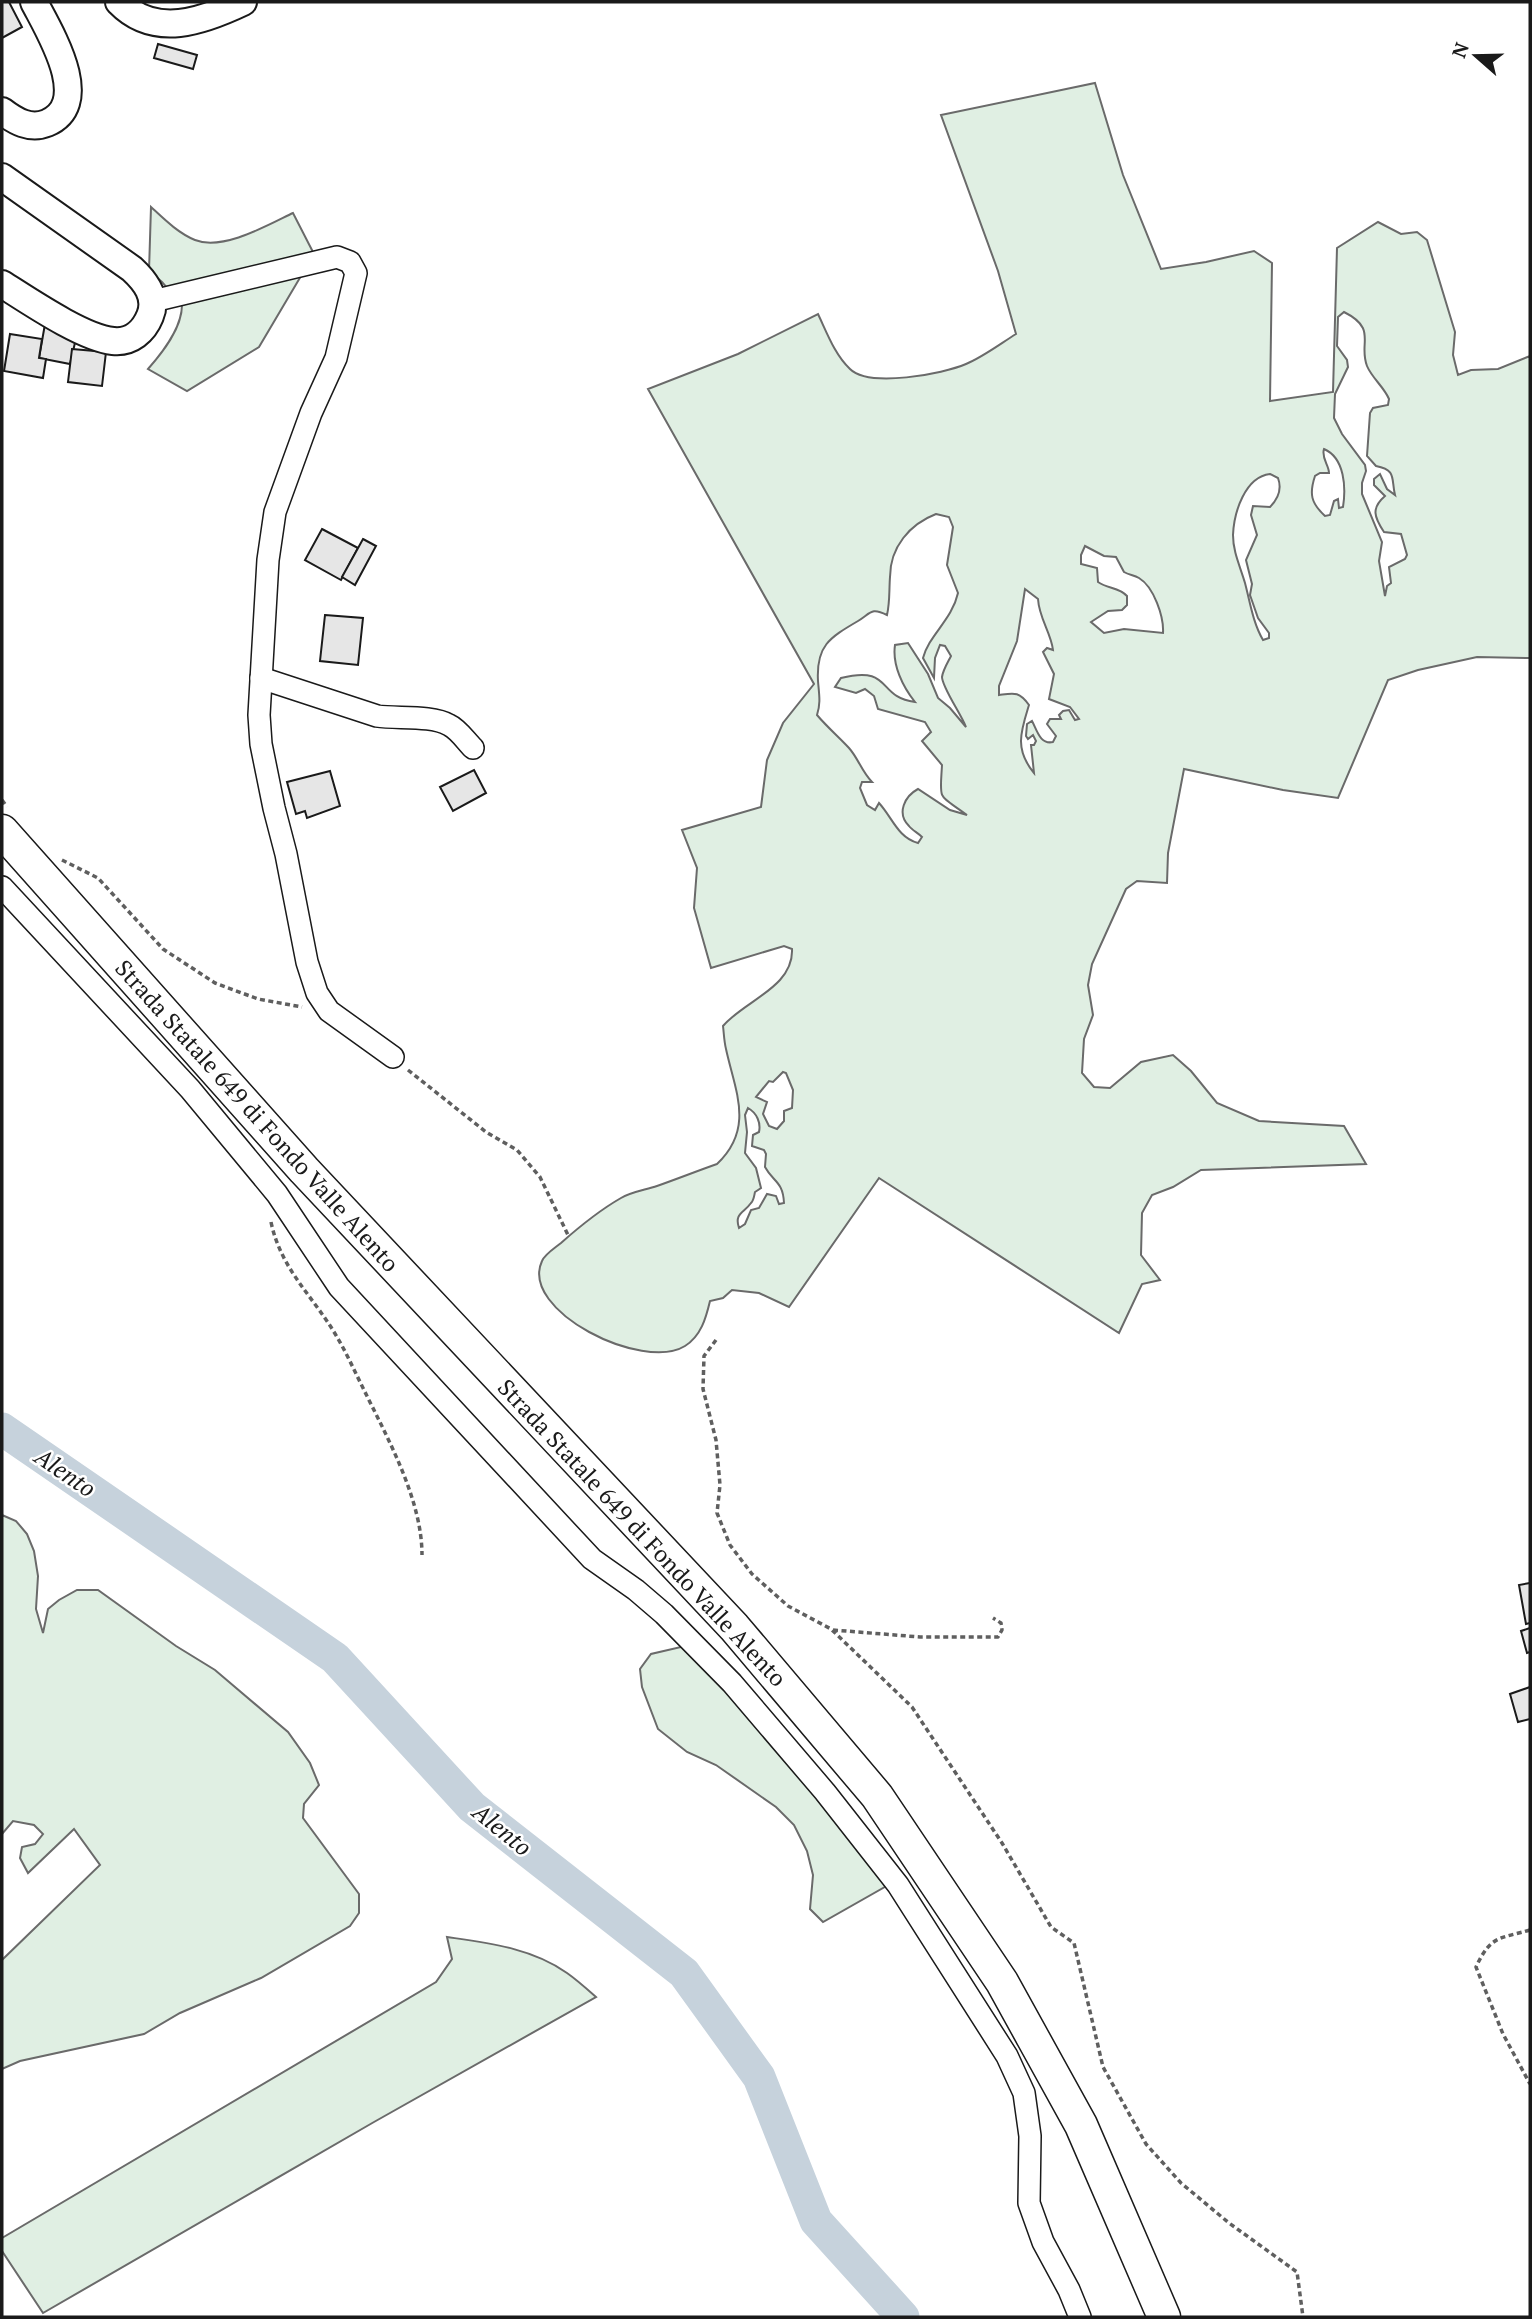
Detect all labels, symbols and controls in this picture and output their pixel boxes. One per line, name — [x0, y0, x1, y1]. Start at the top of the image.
north arrow — [1441, 21, 1511, 91]
text: N — [1445, 38, 1474, 61]
street label: Strada Statale 649 di Fondo Valle Alento — [109, 953, 406, 1278]
street label: Strada Statale 649 di Fondo Valle Alento — [491, 1372, 794, 1693]
water label: Alento — [27, 1439, 102, 1504]
water label: Alento — [465, 1794, 539, 1863]

